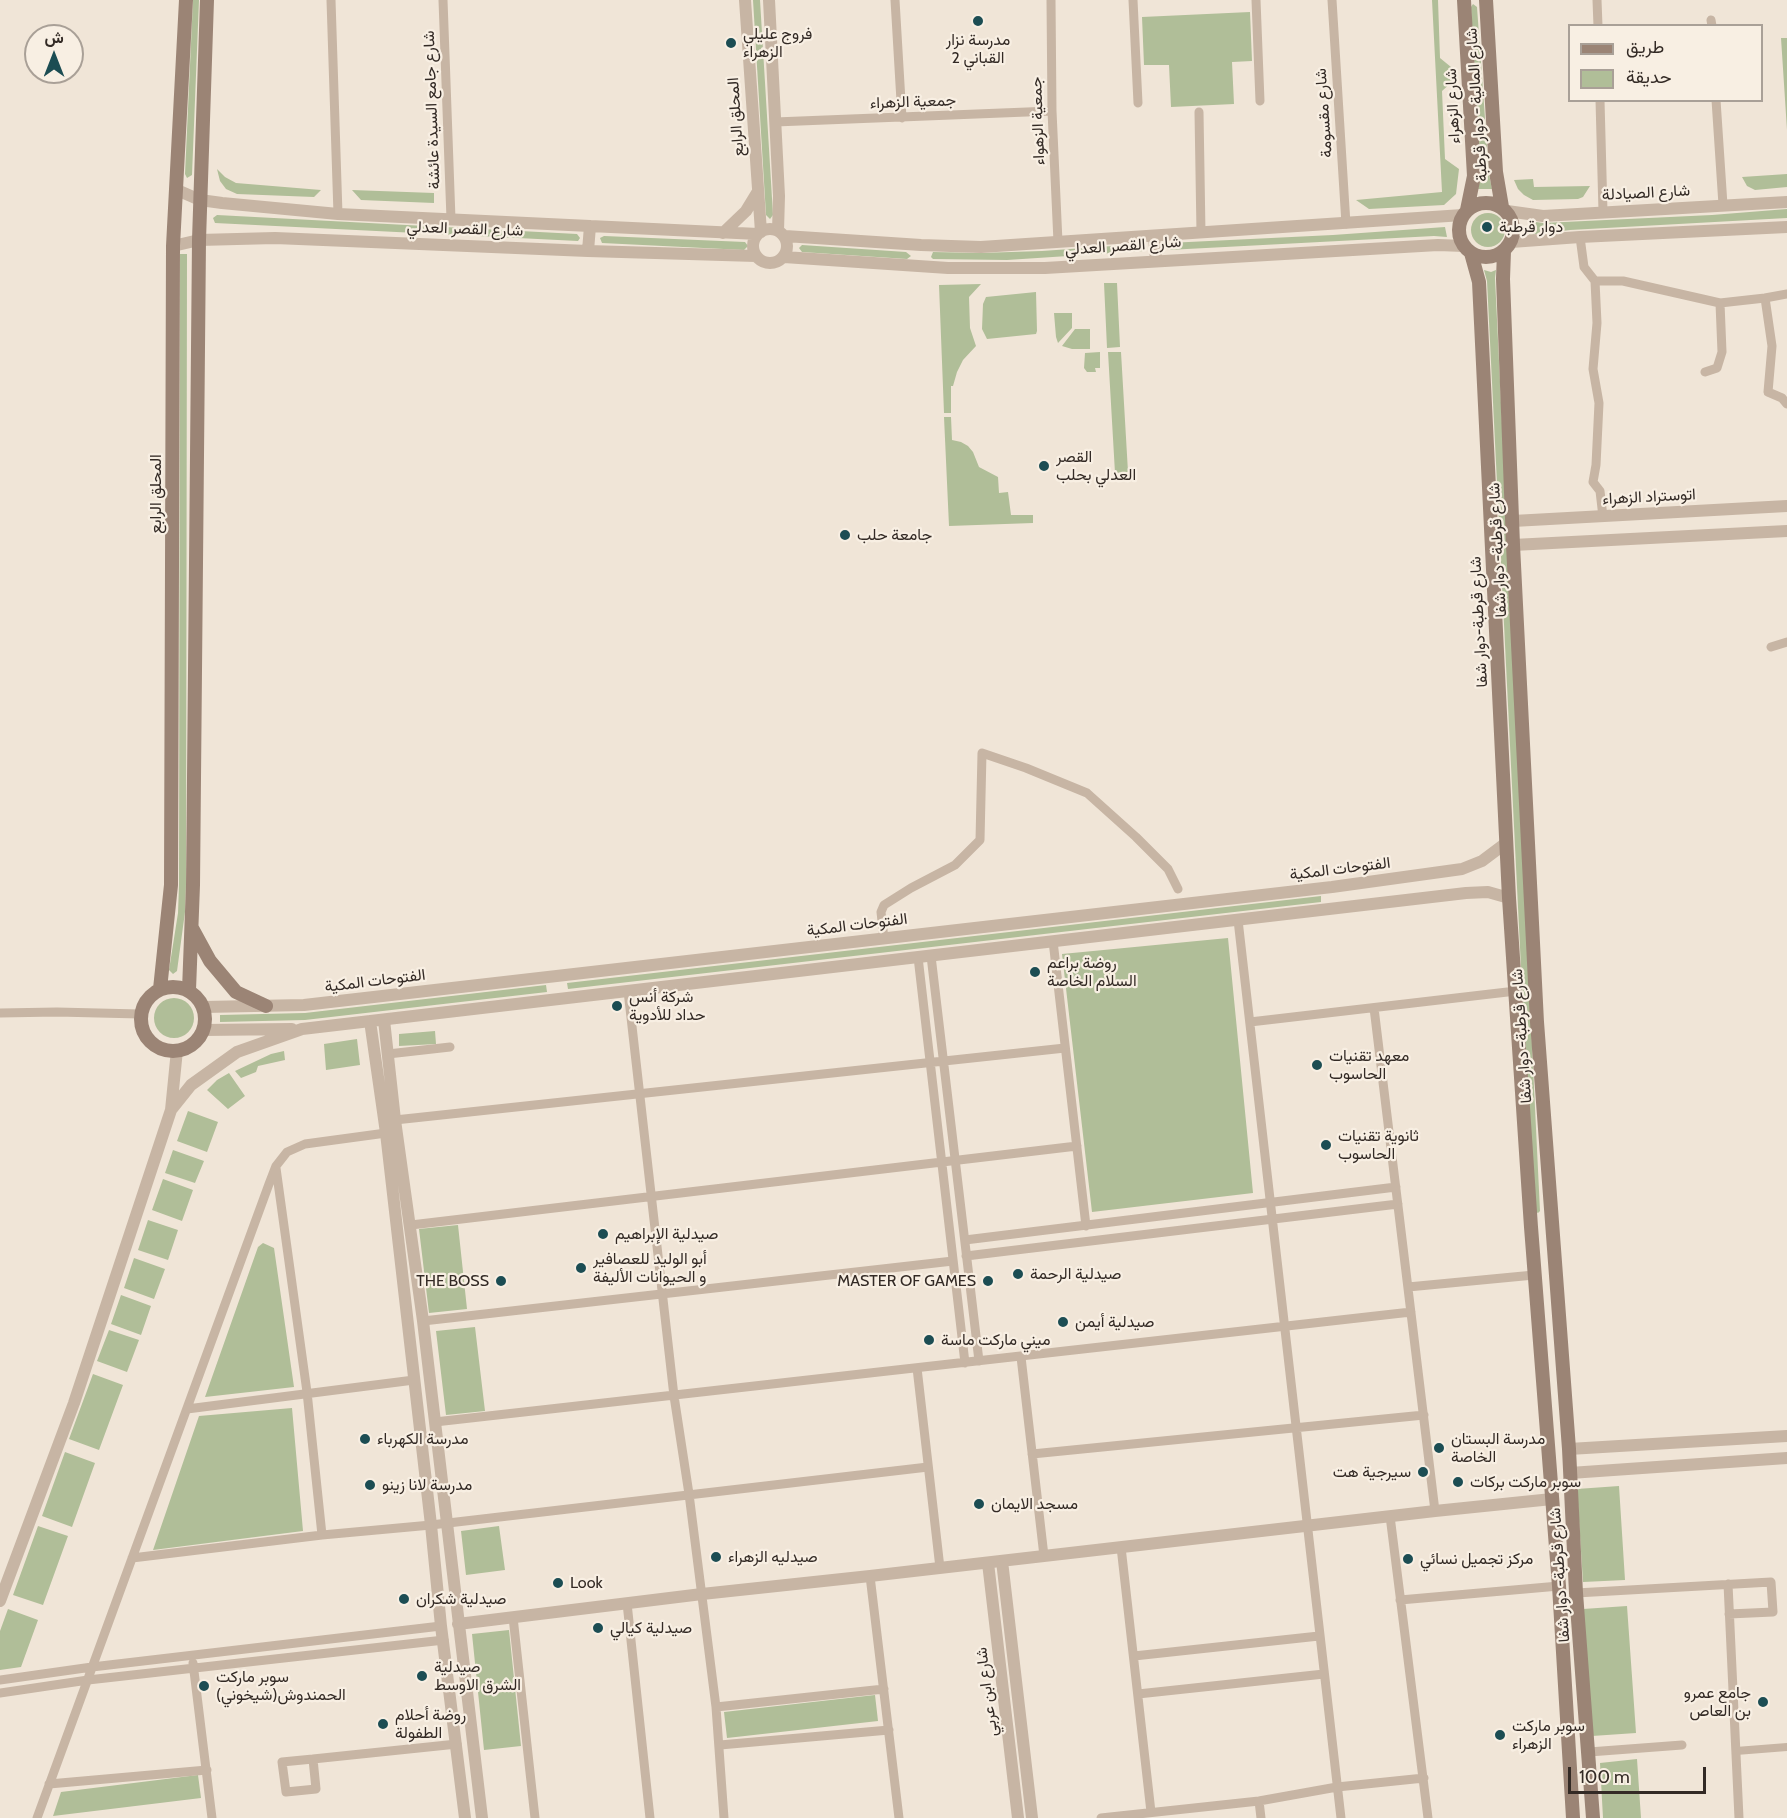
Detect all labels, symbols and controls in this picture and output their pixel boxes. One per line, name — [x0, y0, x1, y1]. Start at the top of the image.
marker: مدرسة نزار القباني 2 — [971, 14, 985, 28]
north arrow — [24, 24, 84, 84]
place label: فروج عليلي الزهراء — [743, 24, 812, 62]
legend — [1568, 24, 1763, 102]
street label: شارع المالية - دوار قرطبة — [1462, 27, 1492, 183]
text: ش — [44, 28, 64, 47]
street label: شارع جامع السيدة عائشة — [420, 30, 444, 190]
place label: مدرسة نزار القباني 2 — [946, 30, 1010, 68]
marker: فروج عليلي الزهراء — [724, 36, 738, 50]
text: طريق — [1626, 36, 1664, 58]
text: حديقة — [1626, 66, 1672, 88]
street label: شارع مقسومة — [1311, 68, 1337, 158]
street label: شارع الزهراء — [1441, 68, 1465, 144]
street label: جمعية الزهواء — [1027, 76, 1049, 166]
street label: المحلق الرابع — [724, 77, 748, 157]
street label: جمعية الزهراء — [869, 91, 957, 113]
street label: شارع الصيادلة — [1601, 181, 1691, 205]
street label: شارع القصر العدلي — [406, 217, 524, 241]
place label: دوار قرطبة — [1499, 217, 1563, 237]
marker: دوار قرطبة — [1480, 220, 1494, 234]
street label: شارع القصر العدلي — [1064, 232, 1182, 260]
place label: القصر العدلي بحلب — [1056, 447, 1136, 485]
street label: المحلق الرابع — [146, 454, 166, 534]
marker: القصر العدلي بحلب — [1037, 459, 1051, 473]
street label: شارع قرطبة- دوار شفا — [1485, 482, 1511, 618]
street label: اتوستراد الزهراء — [1602, 485, 1696, 509]
place label: جامعة حلب — [857, 525, 932, 545]
marker: جامعة حلب — [838, 528, 852, 542]
street label: شارع قرطبة-دوار شفا — [1466, 556, 1492, 688]
street label: الفتوحات المكية — [1289, 853, 1391, 885]
street label: الفتوحات المكية — [806, 909, 908, 941]
place label: روضة براعم السلام الخاصة — [1047, 953, 1137, 991]
street label: الفتوحات المكية — [324, 965, 426, 997]
marker: روضة براعم السلام الخاصة — [1028, 965, 1042, 979]
street label: شارع قرطبة- دوار شفا — [1508, 968, 1536, 1104]
place label: شركة أنس حداد للأدوية — [629, 987, 705, 1025]
marker: شركة أنس حداد للأدوية — [610, 999, 624, 1013]
place label: معهد تقنيات الحاسوب — [1329, 1046, 1409, 1084]
marker: معهد تقنيات الحاسوب — [1310, 1058, 1324, 1072]
place label: ثانوية تقنيات الحاسوب — [1338, 1126, 1419, 1164]
marker: ثانوية تقنيات الحاسوب — [1319, 1138, 1333, 1152]
place label: صيدلية الإبراهيم — [615, 1224, 718, 1244]
marker: صيدلية الإبراهيم — [596, 1227, 610, 1241]
place label: أبو الوليد للعصافير و الحيوانات الأليفة — [593, 1249, 707, 1287]
marker: أبو الوليد للعصافير و الحيوانات الأليفة — [574, 1261, 588, 1275]
place label: صيدلية الرحمة — [1030, 1264, 1121, 1284]
marker: صيدلية الرحمة — [1011, 1267, 1025, 1281]
place label: THE BOSS — [416, 1271, 489, 1291]
place label: MASTER OF GAMES — [837, 1271, 976, 1291]
marker: THE BOSS — [494, 1274, 508, 1288]
marker: MASTER OF GAMES — [981, 1274, 995, 1288]
place label: صيدلية أيمن — [1075, 1312, 1154, 1332]
marker: صيدلية أيمن — [1056, 1315, 1070, 1329]
place label: ميني ماركت ماسة — [941, 1330, 1051, 1350]
marker: ميني ماركت ماسة — [922, 1333, 936, 1347]
place label: مدرسة الكهرباء — [377, 1429, 468, 1449]
place label: مدرسة البستان الخاصة — [1451, 1429, 1545, 1467]
marker: مدرسة الكهرباء — [358, 1432, 372, 1446]
marker: مدرسة البستان الخاصة — [1432, 1441, 1446, 1455]
place label: سيرجية هت — [1333, 1462, 1411, 1482]
marker: سيرجية هت — [1416, 1465, 1430, 1479]
place label: سوبر ماركت بركات — [1470, 1472, 1581, 1492]
place label: مدرسة لانا زينو — [382, 1475, 472, 1495]
marker: سوبر ماركت بركات — [1451, 1475, 1465, 1489]
marker: مدرسة لانا زينو — [363, 1478, 377, 1492]
place label: مسجد الايمان — [991, 1494, 1078, 1514]
marker: مسجد الايمان — [972, 1497, 986, 1511]
street label: شارع قرطبة- دوار شفا — [1546, 1507, 1574, 1643]
place label: صيدليه الزهراء — [728, 1547, 818, 1567]
place label: مركز تجميل نسائي — [1420, 1549, 1533, 1569]
marker: صيدليه الزهراء — [709, 1550, 723, 1564]
marker: مركز تجميل نسائي — [1401, 1552, 1415, 1566]
place label: Look — [570, 1573, 603, 1593]
marker: Look — [551, 1576, 565, 1590]
place label: صيدلية شكران — [416, 1589, 506, 1609]
marker: صيدلية شكران — [397, 1592, 411, 1606]
place label: صيدلية كيالي — [610, 1618, 692, 1638]
marker: صيدلية كيالي — [591, 1621, 605, 1635]
street label: شارع ابن عربي — [972, 1646, 1002, 1738]
place label: صيدلية الشرق الاوسط — [434, 1657, 521, 1695]
place label: سوبر ماركت الحمندوش(شيخوني) — [216, 1667, 346, 1705]
marker: صيدلية الشرق الاوسط — [415, 1669, 429, 1683]
marker: سوبر ماركت الحمندوش(شيخوني) — [197, 1679, 211, 1693]
place label: جامع عمرو بن العاص — [1684, 1683, 1751, 1721]
marker: جامع عمرو بن العاص — [1756, 1695, 1770, 1709]
place label: روضة أحلام الطفولة — [395, 1705, 466, 1743]
place label: سوبر ماركت الزهراء — [1512, 1716, 1585, 1754]
marker: روضة أحلام الطفولة — [376, 1717, 390, 1731]
marker: سوبر ماركت الزهراء — [1493, 1728, 1507, 1742]
scale bar — [1571, 1755, 1709, 1793]
text: 100 m — [1579, 1766, 1630, 1788]

